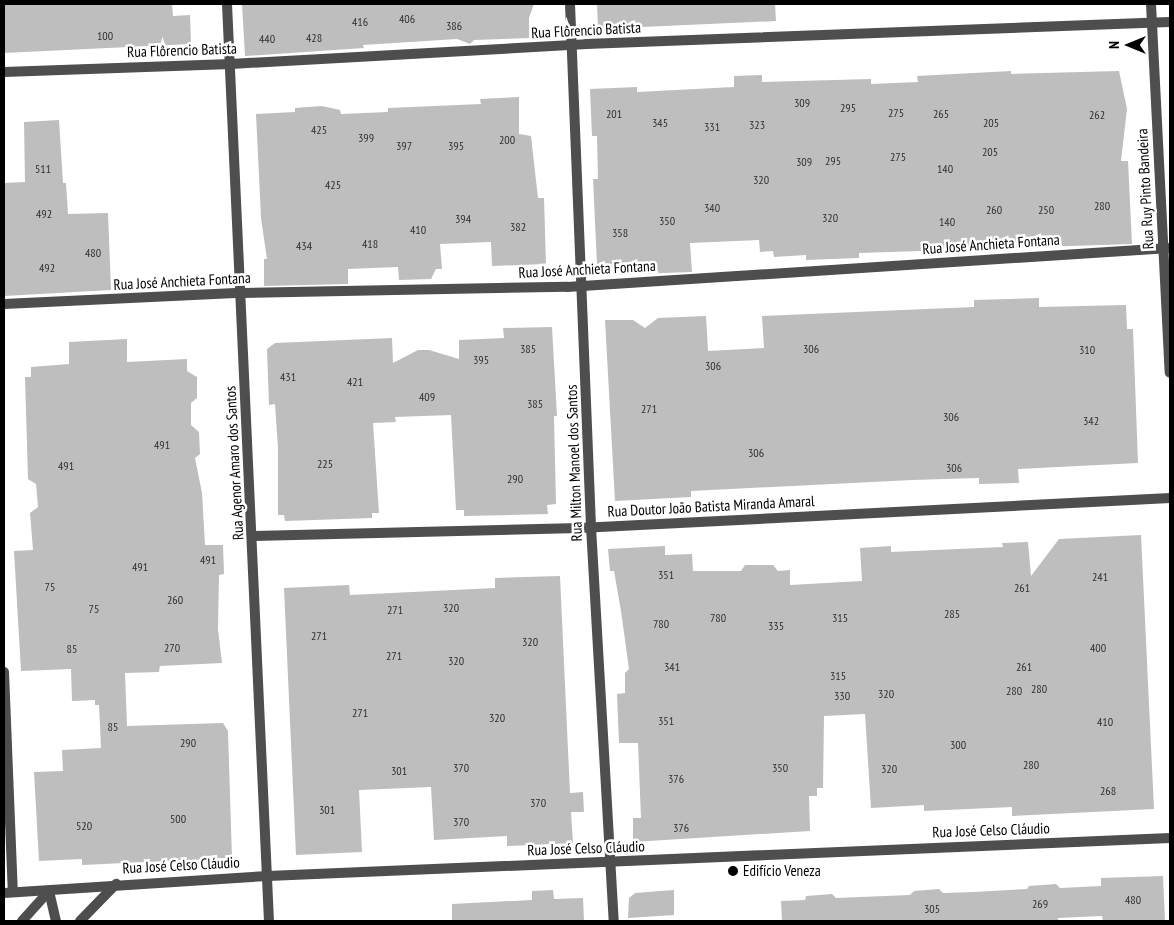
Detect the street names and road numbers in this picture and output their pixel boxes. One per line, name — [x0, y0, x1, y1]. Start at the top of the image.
street label: Rua Flôrencio Batista — [531, 18, 641, 42]
street label: Rua Flôrencio Batista — [127, 39, 237, 61]
street label: Rua Ruy Pinto Bandeira — [1133, 128, 1157, 250]
street label: Rua José Anchieta Fontana — [922, 230, 1060, 258]
street label: Rua José Anchieta Fontana — [518, 256, 656, 282]
street label: Rua José Anchieta Fontana — [113, 268, 251, 294]
street label: Rua Milton Manoel dos Santos — [562, 384, 586, 542]
street label: Rua Agenor Amaro dos Santos — [221, 385, 247, 541]
street label: Rua Doutor João Batista Miranda Amaral — [607, 492, 815, 520]
street label: Rua José Celso Cláudio — [932, 819, 1050, 841]
street label: Rua José Celso Cláudio — [527, 837, 645, 859]
street label: Rua José Celso Cláudio — [122, 853, 240, 877]

